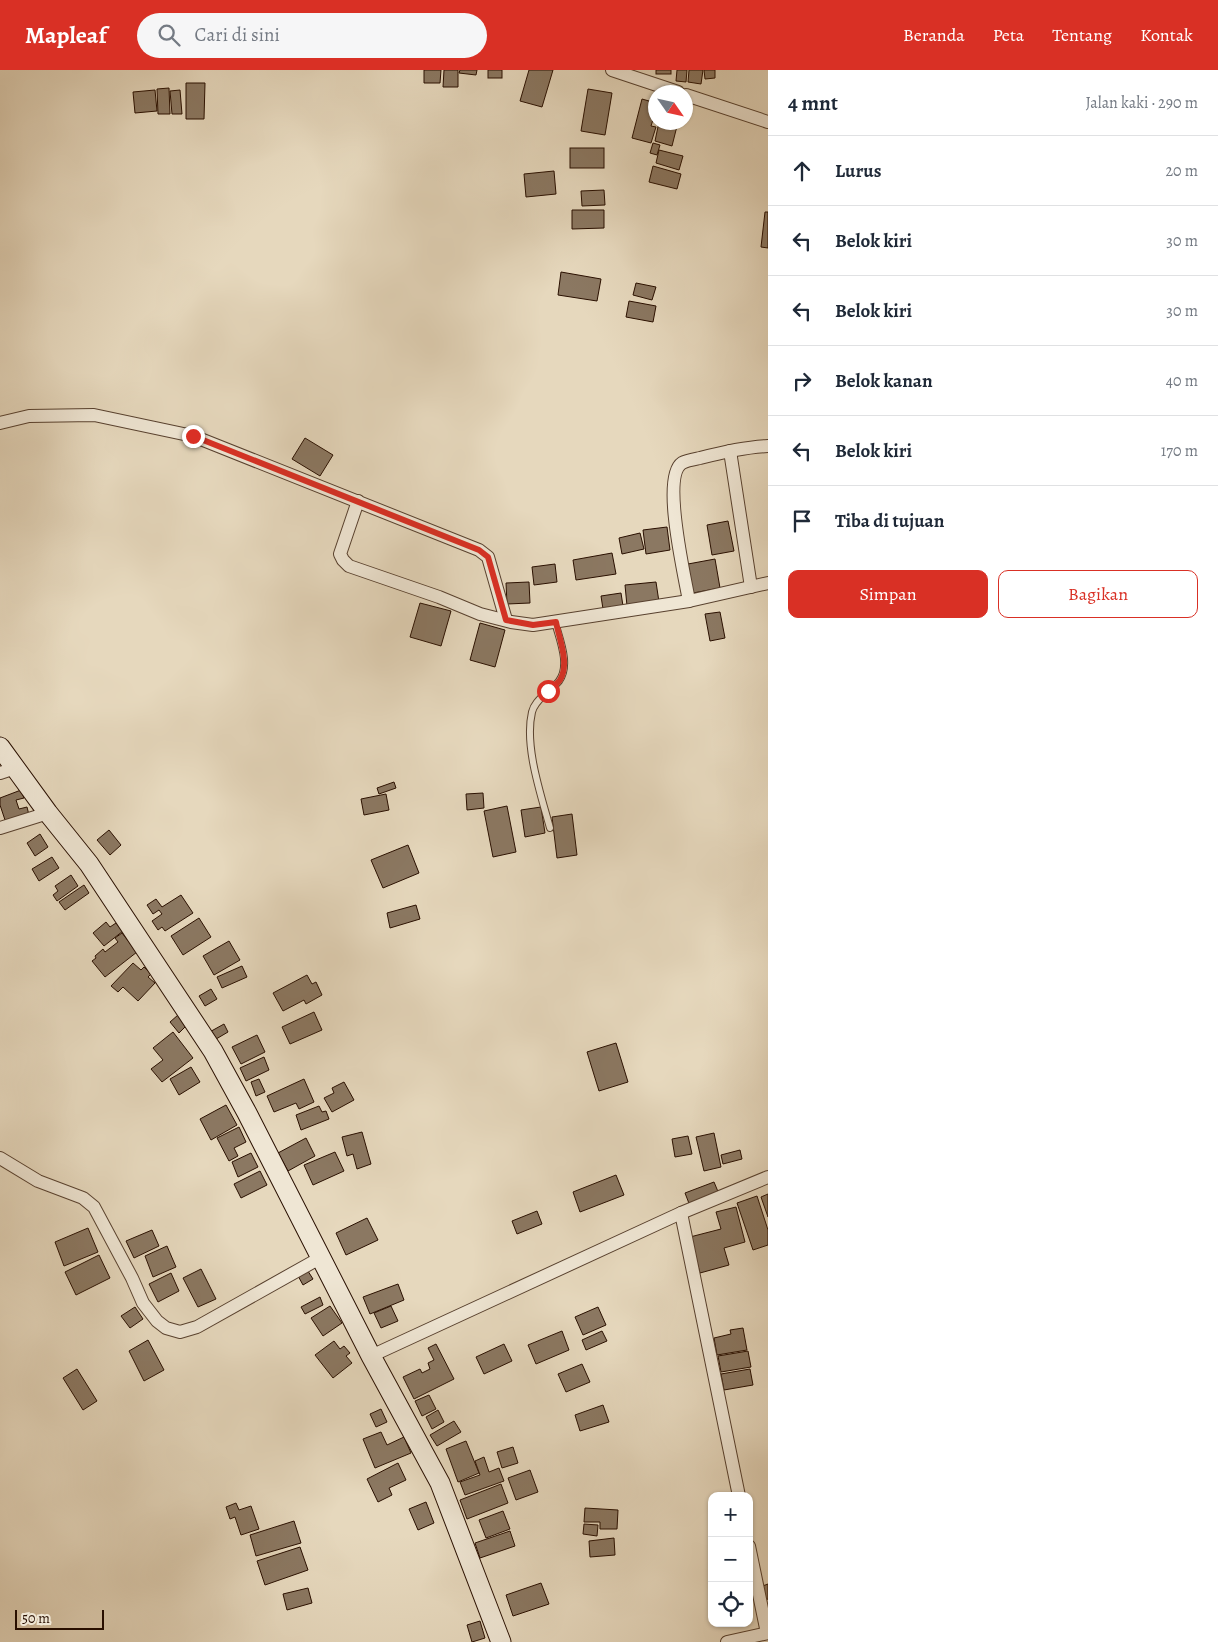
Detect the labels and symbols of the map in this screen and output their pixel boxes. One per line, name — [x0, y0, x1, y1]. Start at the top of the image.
north arrow — [648, 85, 693, 130]
route end — [182, 425, 205, 448]
route start — [537, 680, 560, 703]
scale bar — [15, 1607, 104, 1630]

